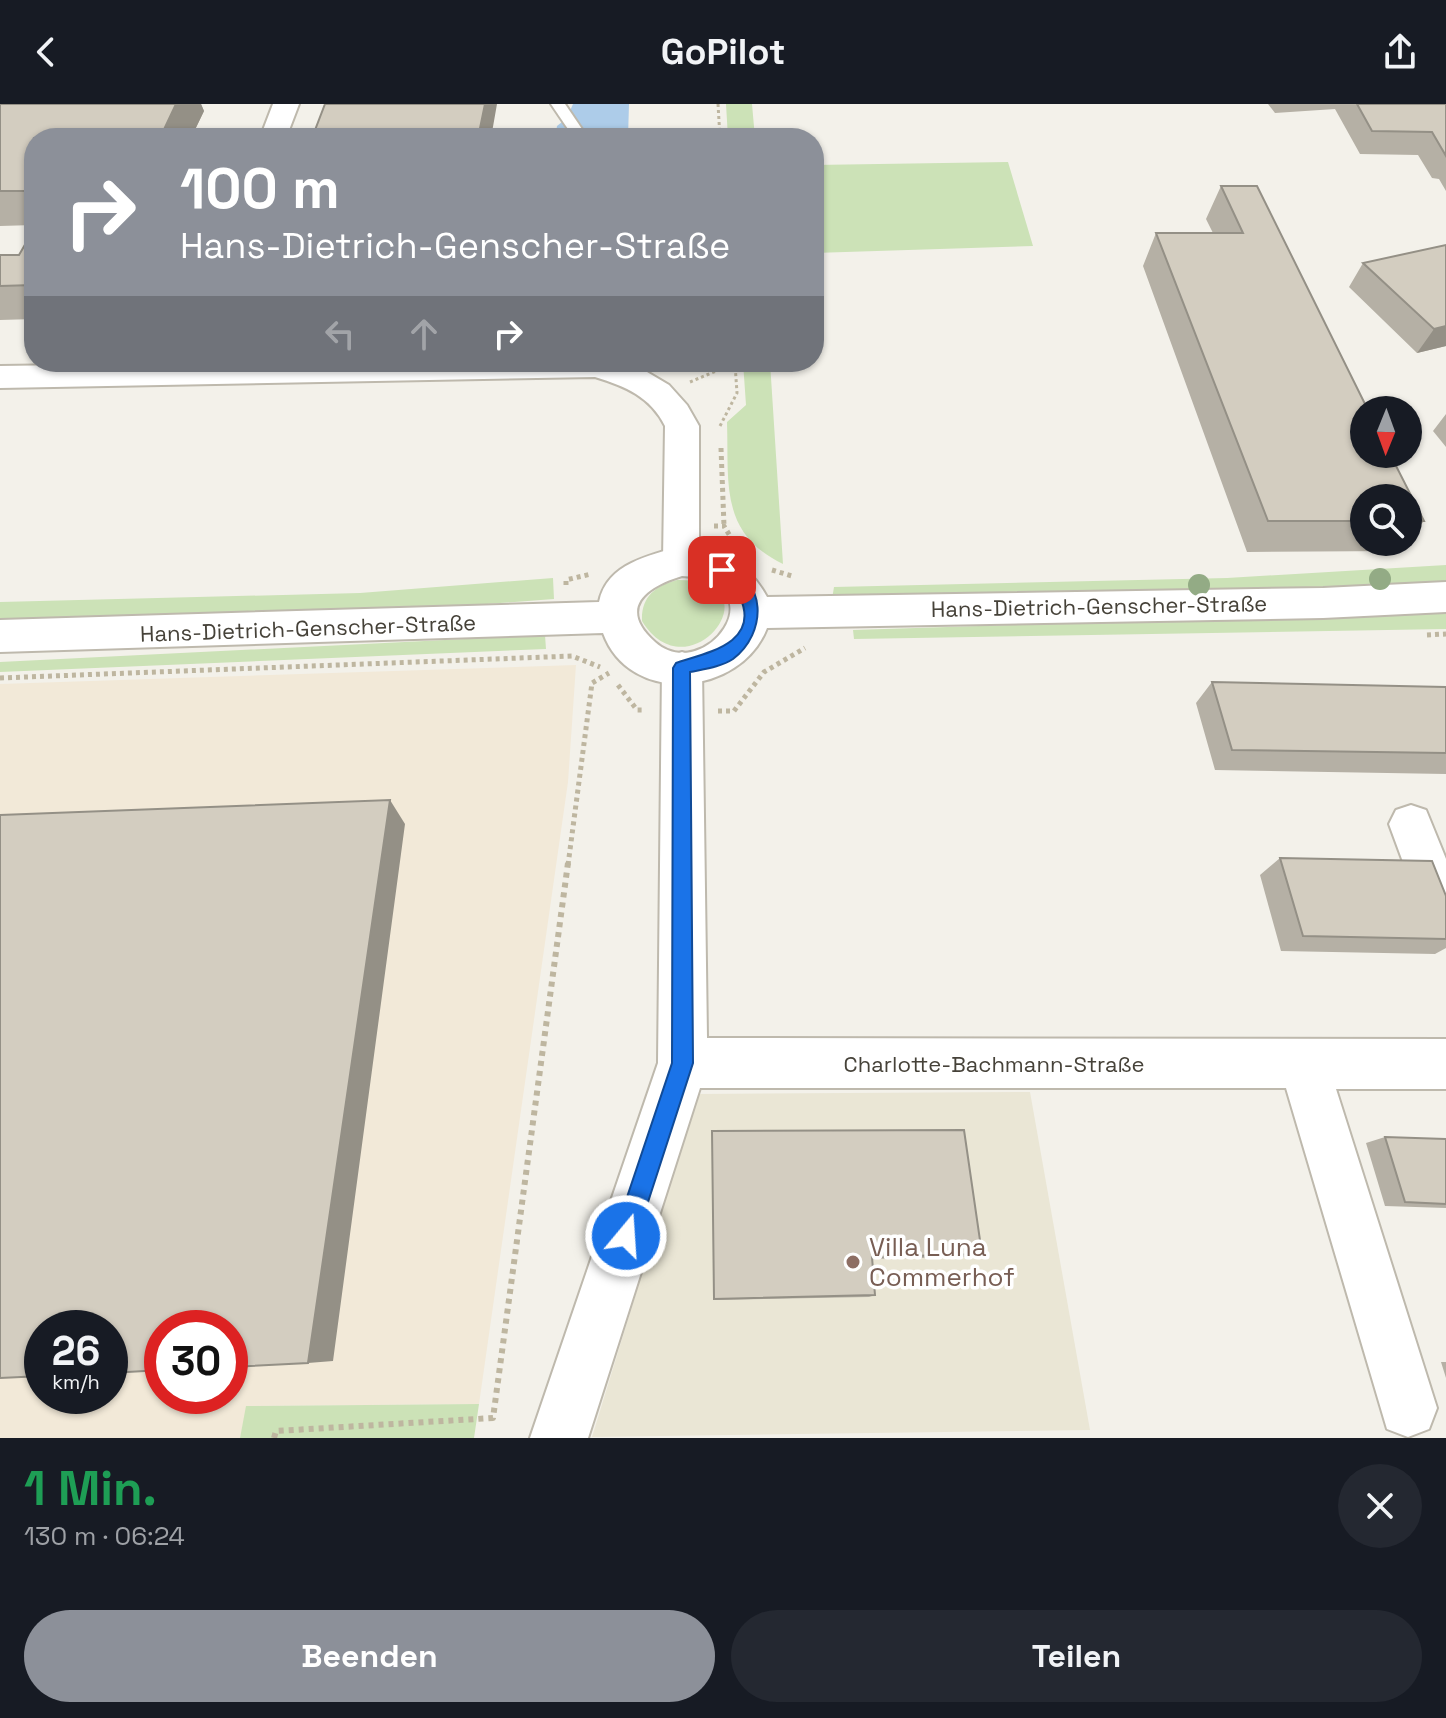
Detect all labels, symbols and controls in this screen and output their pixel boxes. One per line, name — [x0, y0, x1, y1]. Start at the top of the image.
text: GoPilot — [661, 29, 785, 75]
icon: back — [24, 30, 68, 74]
icon: share — [1378, 30, 1422, 74]
text: 100 m — [180, 153, 340, 224]
icon: right — [48, 160, 152, 264]
text: Hans-Dietrich-Genscher-Straße — [180, 223, 730, 269]
icon: left — [318, 312, 362, 356]
icon: ahead — [402, 312, 446, 356]
icon: right — [486, 312, 530, 356]
north arrow — [1350, 396, 1422, 468]
map controls — [1350, 396, 1422, 556]
button: search — [1350, 484, 1422, 556]
pin — [688, 536, 756, 604]
icon: arrive — [700, 548, 744, 592]
street label: Hans-Dietrich-Genscher-Straße — [931, 589, 1267, 623]
street label: Hans-Dietrich-Genscher-Straße — [139, 608, 477, 648]
street label: Charlotte-Bachmann-Straße — [844, 1050, 1144, 1078]
position arrow — [584, 1194, 668, 1278]
place label: Villa Luna Commerhof — [869, 1230, 1015, 1294]
marker: Villa Luna Commerhof — [844, 1253, 862, 1271]
speed limit sign: 30 — [144, 1310, 248, 1414]
text: 26 — [52, 1326, 100, 1377]
text: km/h — [52, 1369, 100, 1395]
text: 1 Min. — [24, 1458, 157, 1519]
button: close — [1338, 1464, 1422, 1548]
text: 130 m · 06:24 — [24, 1519, 185, 1553]
button: Beenden — [24, 1610, 715, 1702]
button: Teilen — [731, 1610, 1422, 1702]

